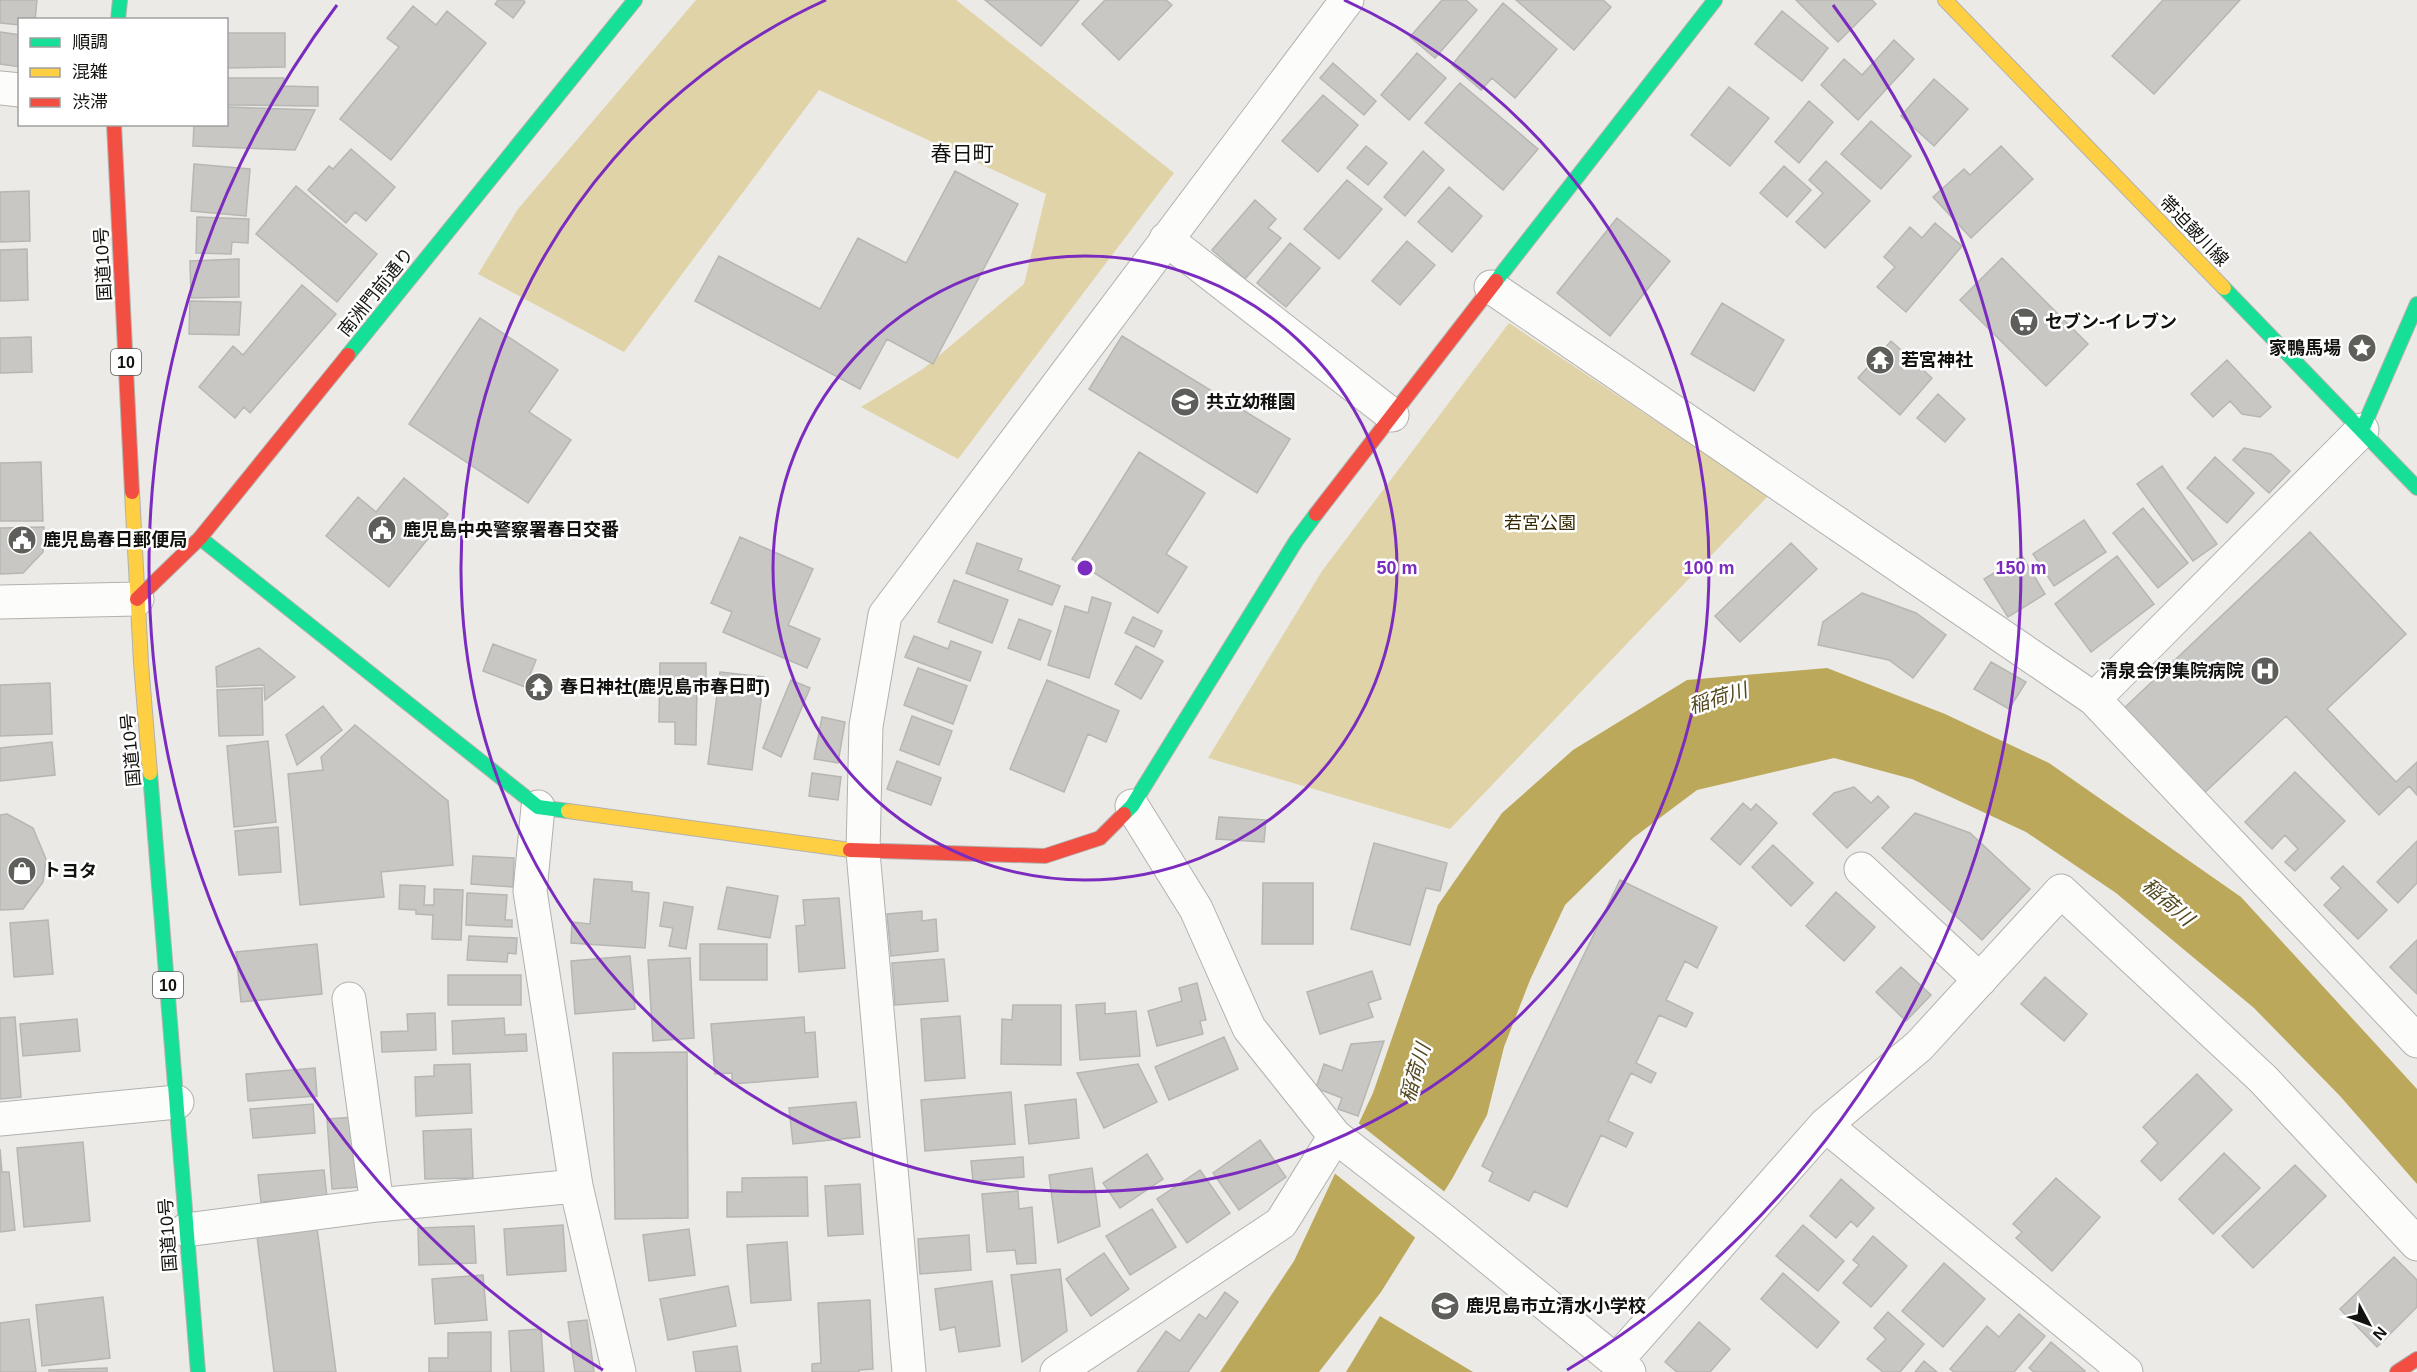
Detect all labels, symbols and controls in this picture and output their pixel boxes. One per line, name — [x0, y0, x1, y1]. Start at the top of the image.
legend — [18, 18, 228, 126]
text: 順調 — [72, 32, 108, 52]
text: 混雑 — [72, 62, 108, 82]
text: 渋滞 — [72, 92, 108, 112]
district label: 春日町 — [931, 142, 994, 165]
street label: 帯迫皷川線 — [2156, 192, 2232, 270]
street label: 国道10号 — [91, 227, 115, 301]
street label: 南洲門前通り — [334, 244, 418, 340]
supermarket icon: セブン-イレブン — [2008, 306, 2040, 338]
place label: セブン-イレブン — [2045, 312, 2177, 332]
place icon: 家鴨馬場 — [2346, 332, 2378, 364]
place label: 家鴨馬場 — [2269, 338, 2341, 358]
temple icon: 若宮神社 — [1864, 344, 1896, 376]
road number: 10 — [111, 349, 141, 375]
place label: 若宮神社 — [1901, 350, 1973, 370]
school or university icon: 共立幼稚園 — [1169, 386, 1201, 418]
place label: 共立幼稚園 — [1206, 392, 1296, 412]
park label: 若宮公園 — [1504, 513, 1576, 533]
public building icon: 鹿児島中央警察署春日交番 — [366, 514, 398, 546]
place label: 鹿児島中央警察署春日交番 — [403, 520, 619, 540]
public building icon: 鹿児島春日郵便局 — [6, 524, 38, 556]
place label: 鹿児島春日郵便局 — [43, 530, 187, 550]
centre of rings — [1075, 558, 1095, 578]
text: 50 m — [1376, 558, 1418, 578]
text: 100 m — [1683, 558, 1735, 578]
text: 150 m — [1995, 558, 2047, 578]
hospital icon: 清泉会伊集院病院 — [2249, 655, 2281, 687]
place label: 清泉会伊集院病院 — [2100, 661, 2244, 681]
temple icon: 春日神社(鹿児島市春日町) — [523, 671, 555, 703]
place label: 春日神社(鹿児島市春日町) — [560, 677, 770, 697]
water label: 稲荷川 — [1686, 678, 1752, 717]
street label: 国道10号 — [118, 712, 144, 788]
shop icon: トヨタ — [6, 855, 38, 887]
place label: トヨタ — [43, 861, 97, 881]
water label: 稲荷川 — [2138, 874, 2199, 931]
road number: 10 — [153, 972, 183, 998]
water label: 稲荷川 — [1396, 1039, 1435, 1105]
street label: 国道10号 — [155, 1197, 181, 1273]
school or university icon: 鹿児島市立清水小学校 — [1429, 1290, 1461, 1322]
north arrow — [2339, 1294, 2399, 1354]
place label: 鹿児島市立清水小学校 — [1466, 1296, 1646, 1316]
text: N — [2370, 1324, 2390, 1343]

